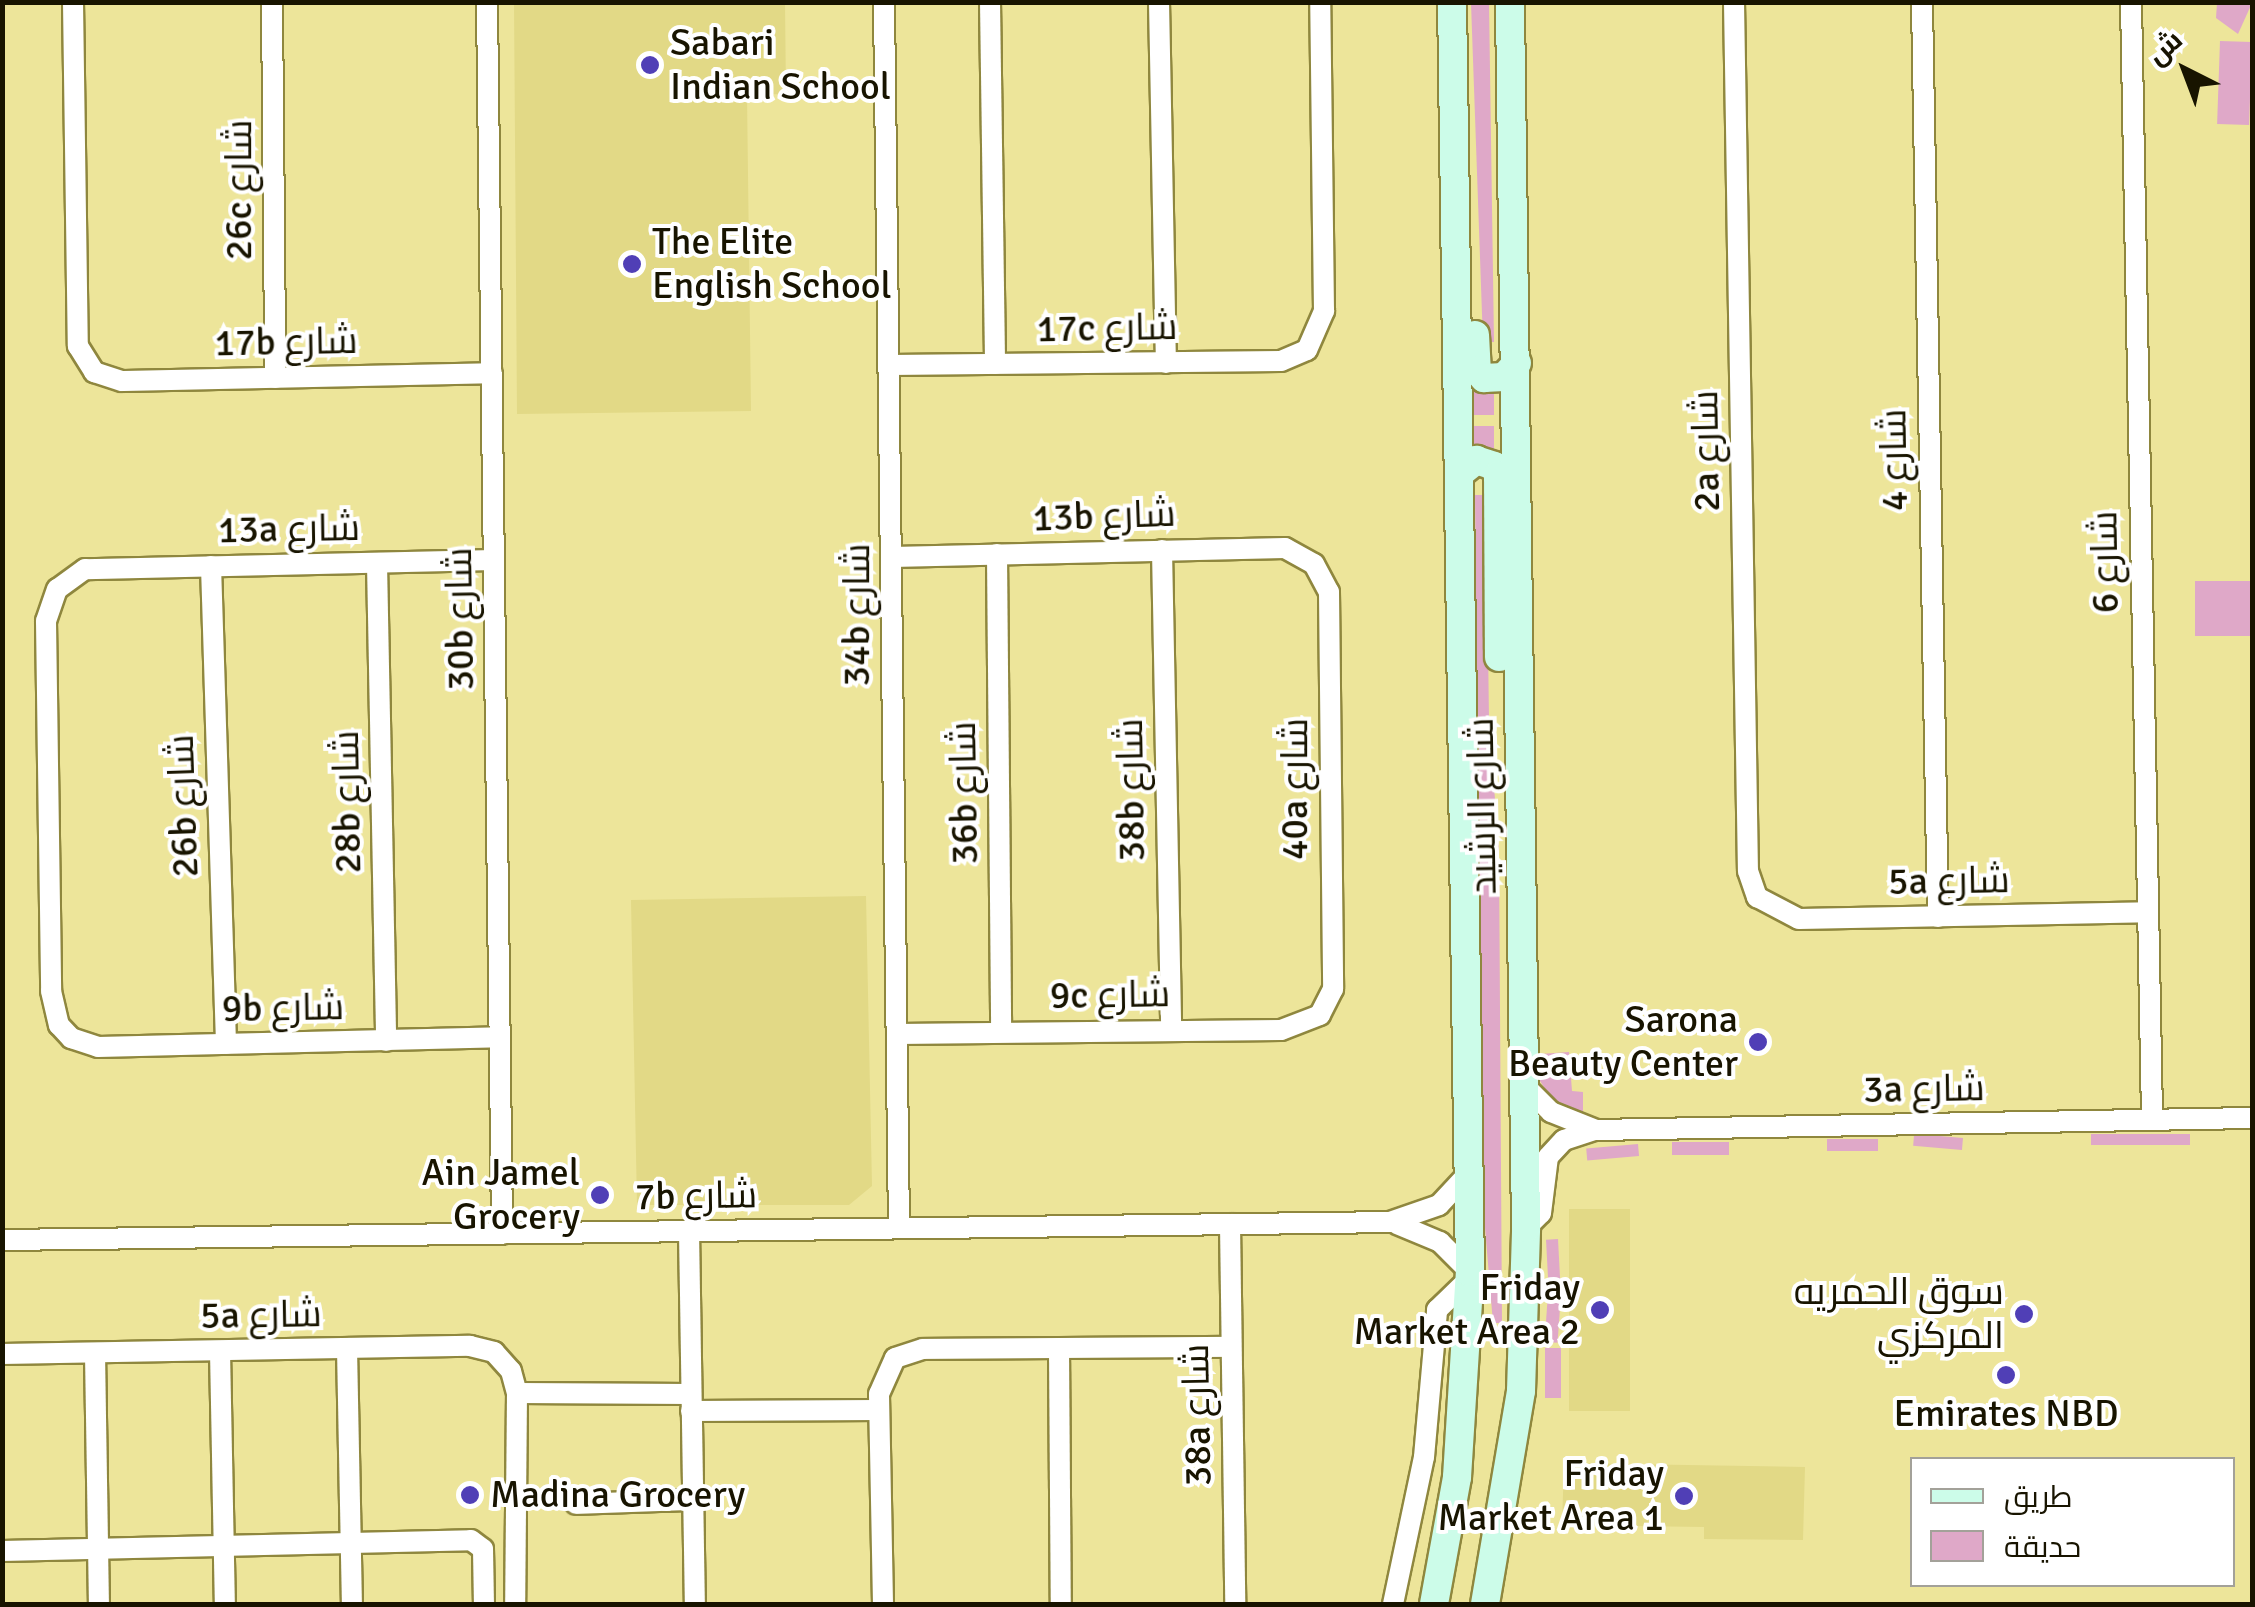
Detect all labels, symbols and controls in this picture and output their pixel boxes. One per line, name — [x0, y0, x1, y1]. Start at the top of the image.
place label: Sabari Indian School — [670, 20, 891, 110]
north arrow — [2135, 20, 2235, 120]
text: ش — [2140, 23, 2190, 72]
marker: Sabari Indian School — [639, 54, 661, 76]
street label: 26c شارع — [216, 120, 262, 260]
place label: The Elite English School — [652, 219, 892, 308]
marker: The Elite English School — [621, 253, 643, 275]
street label: 17c شارع — [1036, 304, 1178, 352]
street label: 17b شارع — [214, 318, 358, 366]
street label: 2a شارع — [1682, 390, 1730, 512]
street label: شارع 4 — [1870, 408, 1918, 512]
street label: 13b شارع — [1032, 491, 1176, 541]
street label: 13a شارع — [217, 505, 361, 553]
street label: شارع 6 — [2081, 510, 2129, 614]
street label: 34b شارع — [834, 543, 880, 687]
street label: 30b شارع — [436, 547, 484, 691]
street label: شارع الرشيد — [1458, 717, 1506, 895]
street label: 38b شارع — [1107, 718, 1155, 862]
street label: 40a شارع — [1272, 718, 1318, 860]
street label: 36b شارع — [940, 721, 988, 865]
street label: 28b شارع — [323, 730, 371, 874]
street label: 26b شارع — [158, 734, 208, 878]
street label: 5a شارع — [1888, 857, 2010, 905]
street label: 9c شارع — [1049, 971, 1171, 1019]
street label: 9b شارع — [221, 984, 345, 1032]
place label: Sarona Beauty Center — [1508, 997, 1738, 1086]
marker: Sarona Beauty Center — [1747, 1031, 1769, 1053]
street label: 3a شارع — [1863, 1065, 1985, 1113]
place label: Ain Jamel Grocery — [422, 1150, 580, 1240]
street label: 7b شارع — [634, 1172, 758, 1220]
marker: Ain Jamel Grocery — [589, 1184, 611, 1206]
place label: Friday Market Area 2 — [1353, 1265, 1580, 1355]
place label: سوق الحمريه المركزي — [1794, 1269, 2004, 1358]
street label: 5a شارع — [200, 1291, 322, 1339]
marker: Friday Market Area 2 — [1589, 1299, 1611, 1321]
marker: سوق الحمريه المركزي — [2013, 1303, 2035, 1325]
street label: 38a شارع — [1173, 1343, 1221, 1487]
marker: Emirates NBD — [1995, 1364, 2017, 1386]
place label: Emirates NBD — [1893, 1391, 2119, 1437]
place label: Friday Market Area 1 — [1437, 1451, 1664, 1540]
legend — [1910, 1457, 2235, 1587]
place label: Madina Grocery — [490, 1472, 745, 1518]
text: طريق — [2004, 1479, 2073, 1516]
marker: Madina Grocery — [459, 1484, 481, 1506]
marker: Friday Market Area 1 — [1673, 1485, 1695, 1507]
text: حديقة — [2004, 1529, 2081, 1566]

